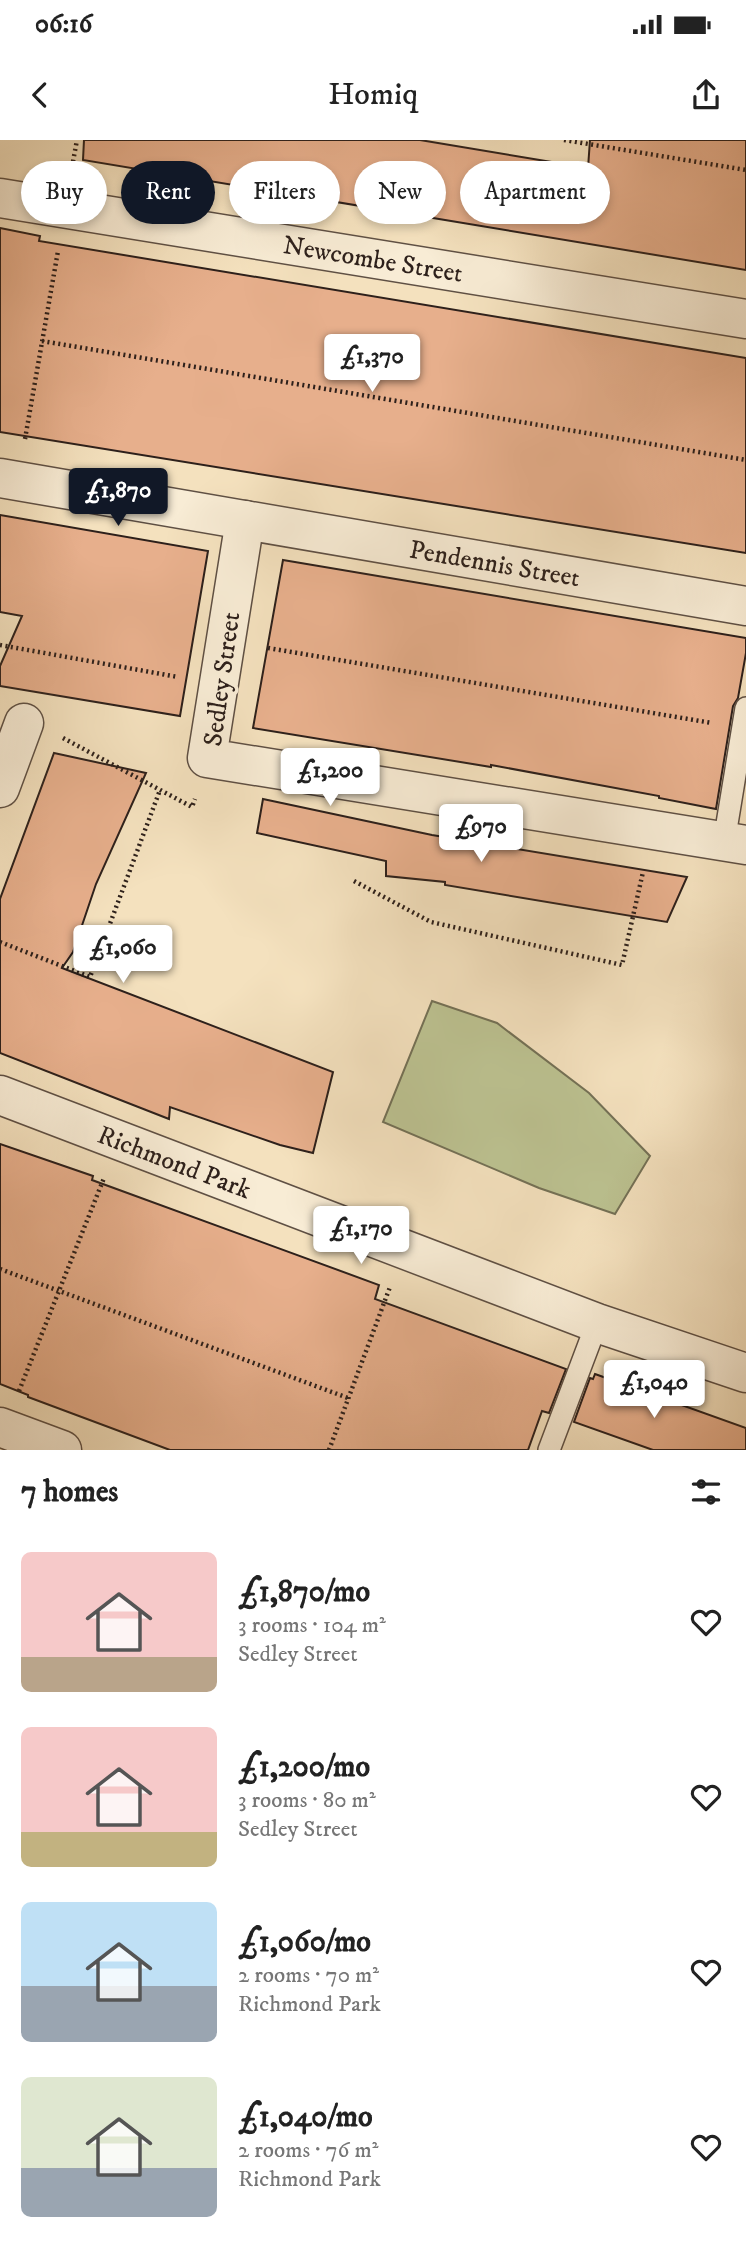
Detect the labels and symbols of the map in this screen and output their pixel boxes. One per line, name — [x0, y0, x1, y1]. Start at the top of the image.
street label: Newcombe Street — [281, 229, 465, 291]
pin: £1,370 — [315, 334, 429, 394]
pin: £1,870 — [61, 468, 175, 528]
street label: Pendennis Street — [407, 534, 582, 595]
street label: Sedley Street — [197, 610, 248, 748]
pin: £1,200 — [273, 748, 387, 808]
pin: £970 — [440, 804, 522, 864]
pin: £1,060 — [66, 926, 180, 985]
street label: Richmond Park — [93, 1119, 256, 1207]
pin: £1,170 — [304, 1206, 418, 1266]
pin: £1,040 — [597, 1360, 711, 1420]

